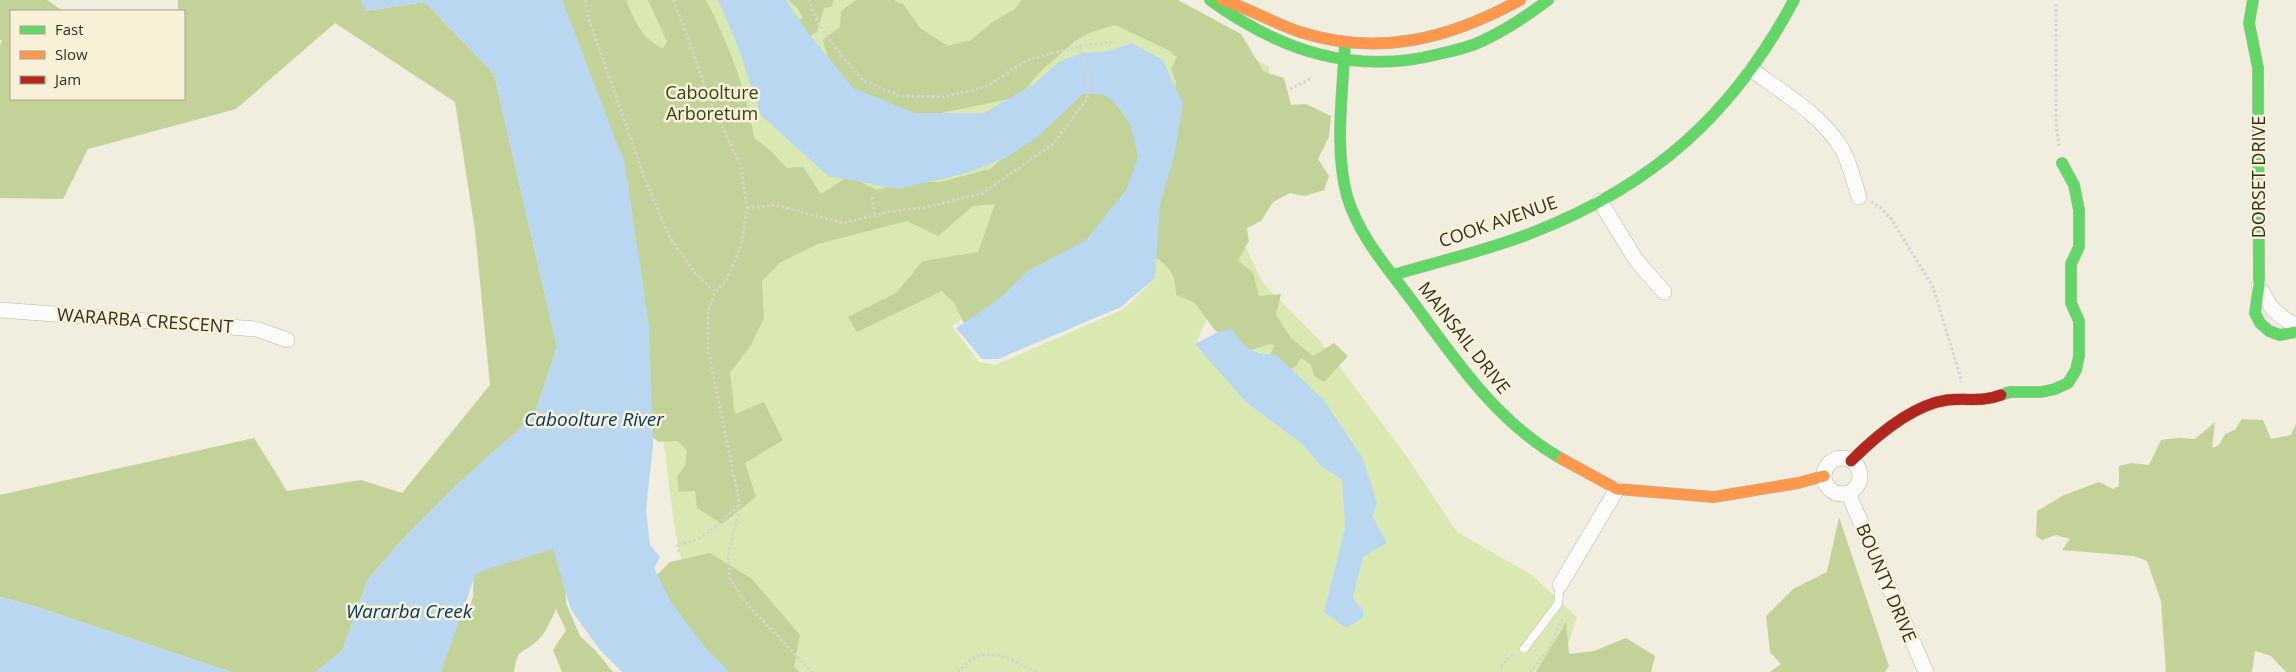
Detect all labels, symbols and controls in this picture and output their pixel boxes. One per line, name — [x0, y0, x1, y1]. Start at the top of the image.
legend — [10, 10, 185, 100]
text: Fast — [55, 19, 84, 39]
text: Slow — [55, 44, 88, 64]
text: Jam — [53, 69, 81, 89]
park label: Caboolture Arboretum — [665, 80, 759, 125]
street label: DORSET DRIVE — [2246, 116, 2270, 238]
street label: COOK AVENUE — [1435, 190, 1560, 253]
street label: MAINSAIL DRIVE — [1413, 276, 1516, 399]
street label: WARARBA CRESCENT — [56, 302, 234, 338]
water label: Caboolture River — [524, 406, 665, 432]
street label: BOUNTY DRIVE — [1851, 520, 1923, 646]
water label: Wararba Creek — [346, 598, 473, 624]

